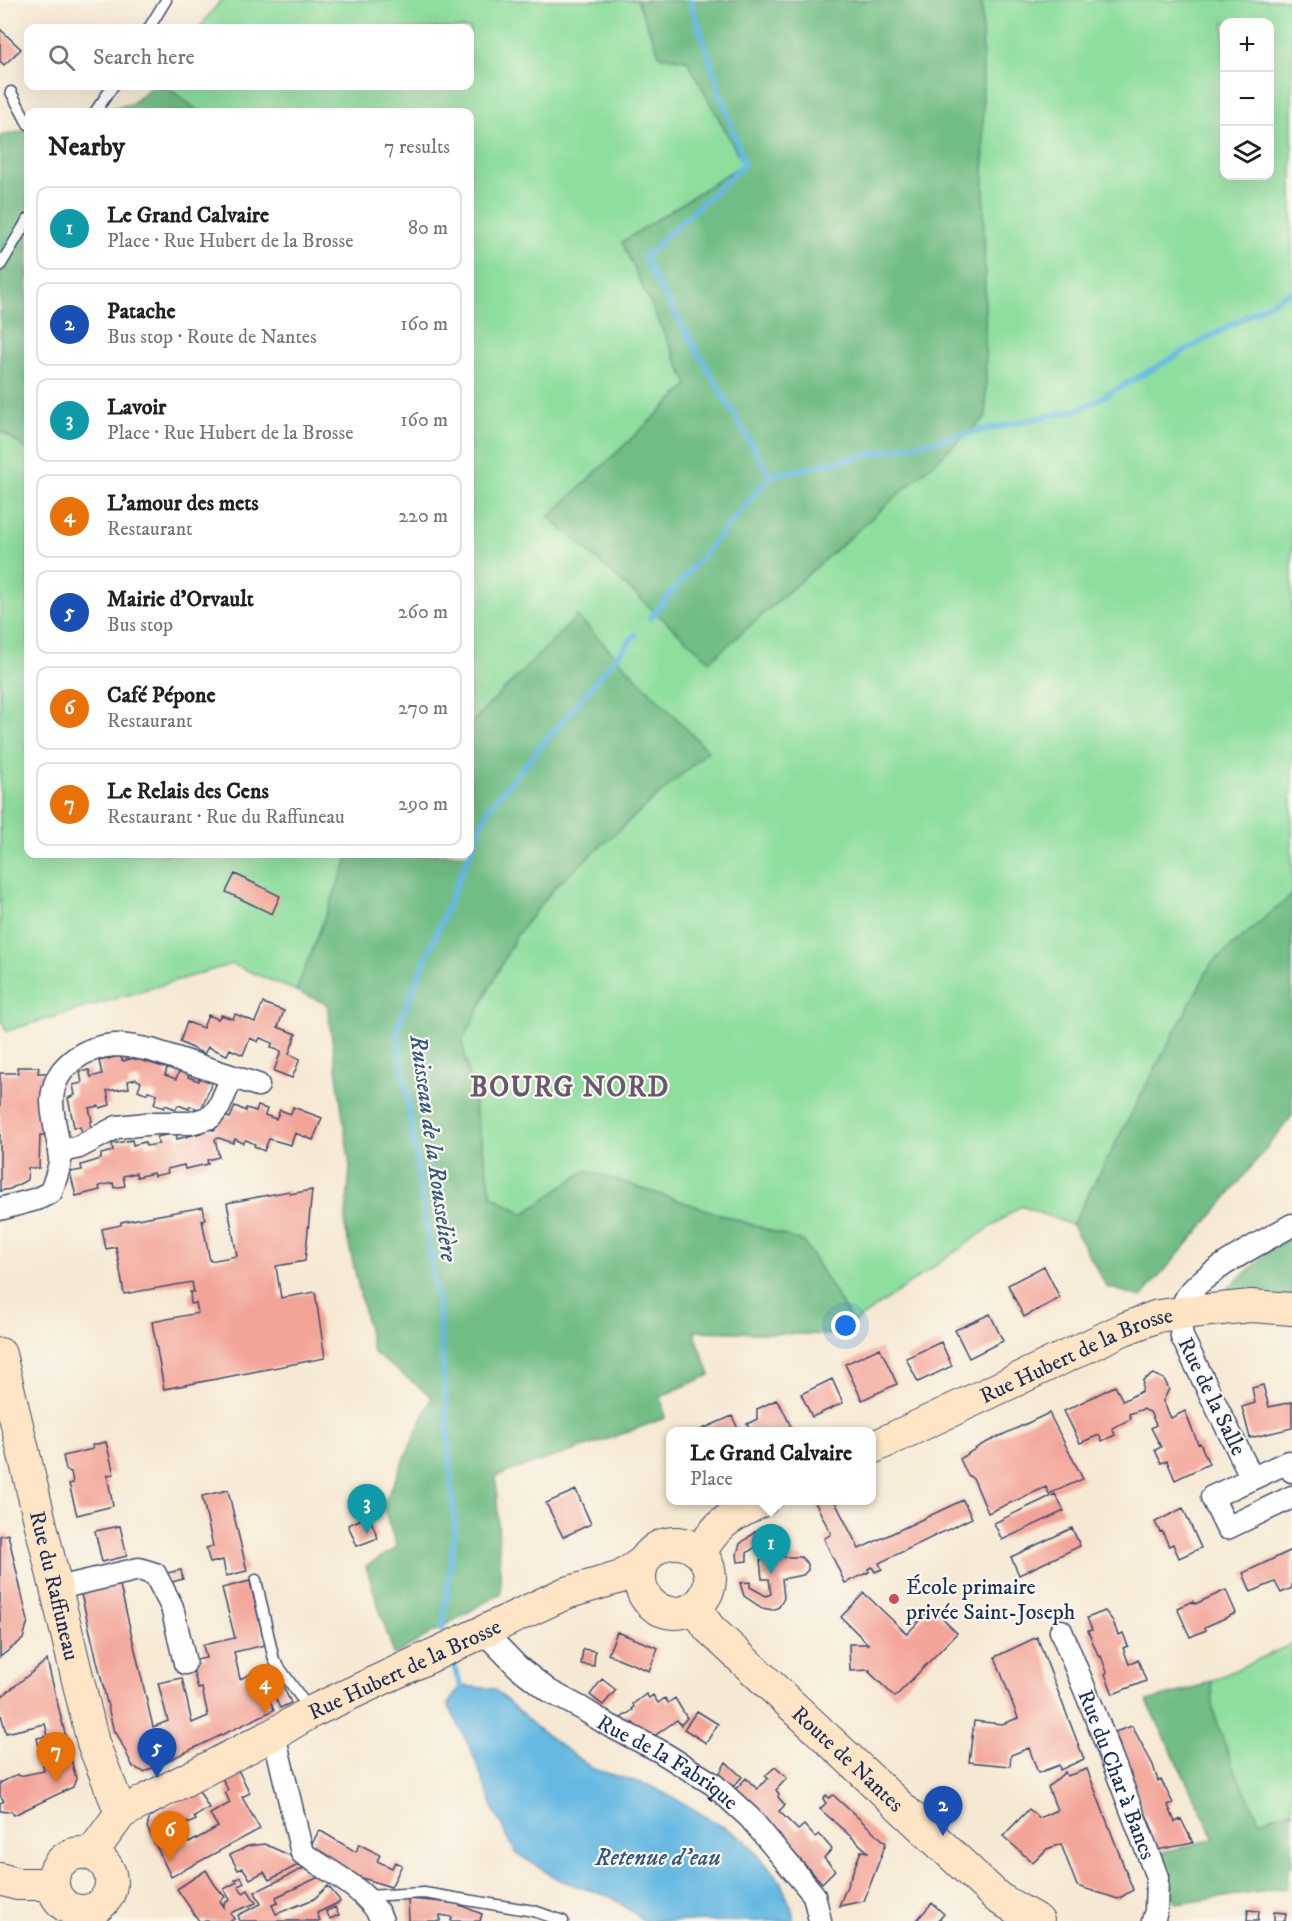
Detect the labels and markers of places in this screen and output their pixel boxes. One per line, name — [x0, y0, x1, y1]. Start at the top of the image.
pin: 3 — [348, 1484, 386, 1534]
pin: 1 — [752, 1524, 790, 1574]
place label: École primaire privée Saint-Joseph — [905, 1574, 1076, 1626]
marker: École primaire privée Saint-Joseph — [887, 1592, 901, 1606]
pin: 4 — [246, 1664, 284, 1714]
pin: 5 — [138, 1728, 176, 1778]
pin: 7 — [36, 1732, 76, 1782]
pin: 2 — [924, 1786, 962, 1836]
pin: 6 — [150, 1812, 190, 1861]

